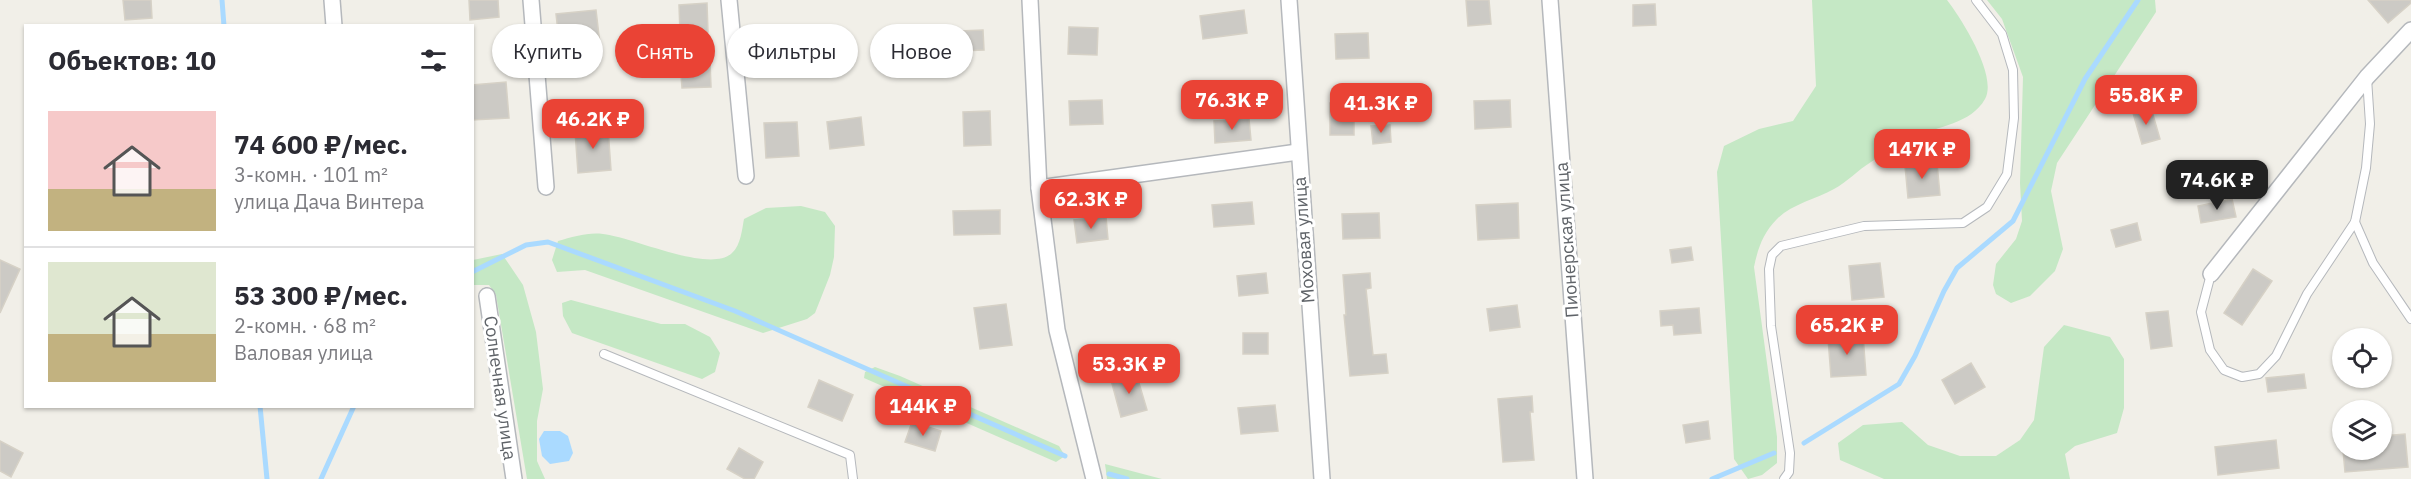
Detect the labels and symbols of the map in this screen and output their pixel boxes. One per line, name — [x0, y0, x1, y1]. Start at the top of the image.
pin: 55.8K ₽ — [2091, 75, 2201, 126]
pin: 76.3K ₽ — [1177, 80, 1287, 131]
pin: 41.3K ₽ — [1326, 83, 1436, 134]
pin: 46.2K ₽ — [538, 99, 648, 150]
pin: 147K ₽ — [1873, 129, 1971, 180]
pin: 74.6K ₽ — [2162, 160, 2272, 211]
street label: Пионерская улица — [1550, 161, 1583, 319]
street label: Моховая улица — [1288, 176, 1319, 304]
pin: 62.3K ₽ — [1036, 179, 1146, 230]
pin: 65.2K ₽ — [1792, 305, 1902, 356]
street label: Солнечная улица — [479, 314, 522, 462]
pin: 53.3K ₽ — [1074, 344, 1184, 395]
pin: 144K ₽ — [874, 386, 972, 437]

